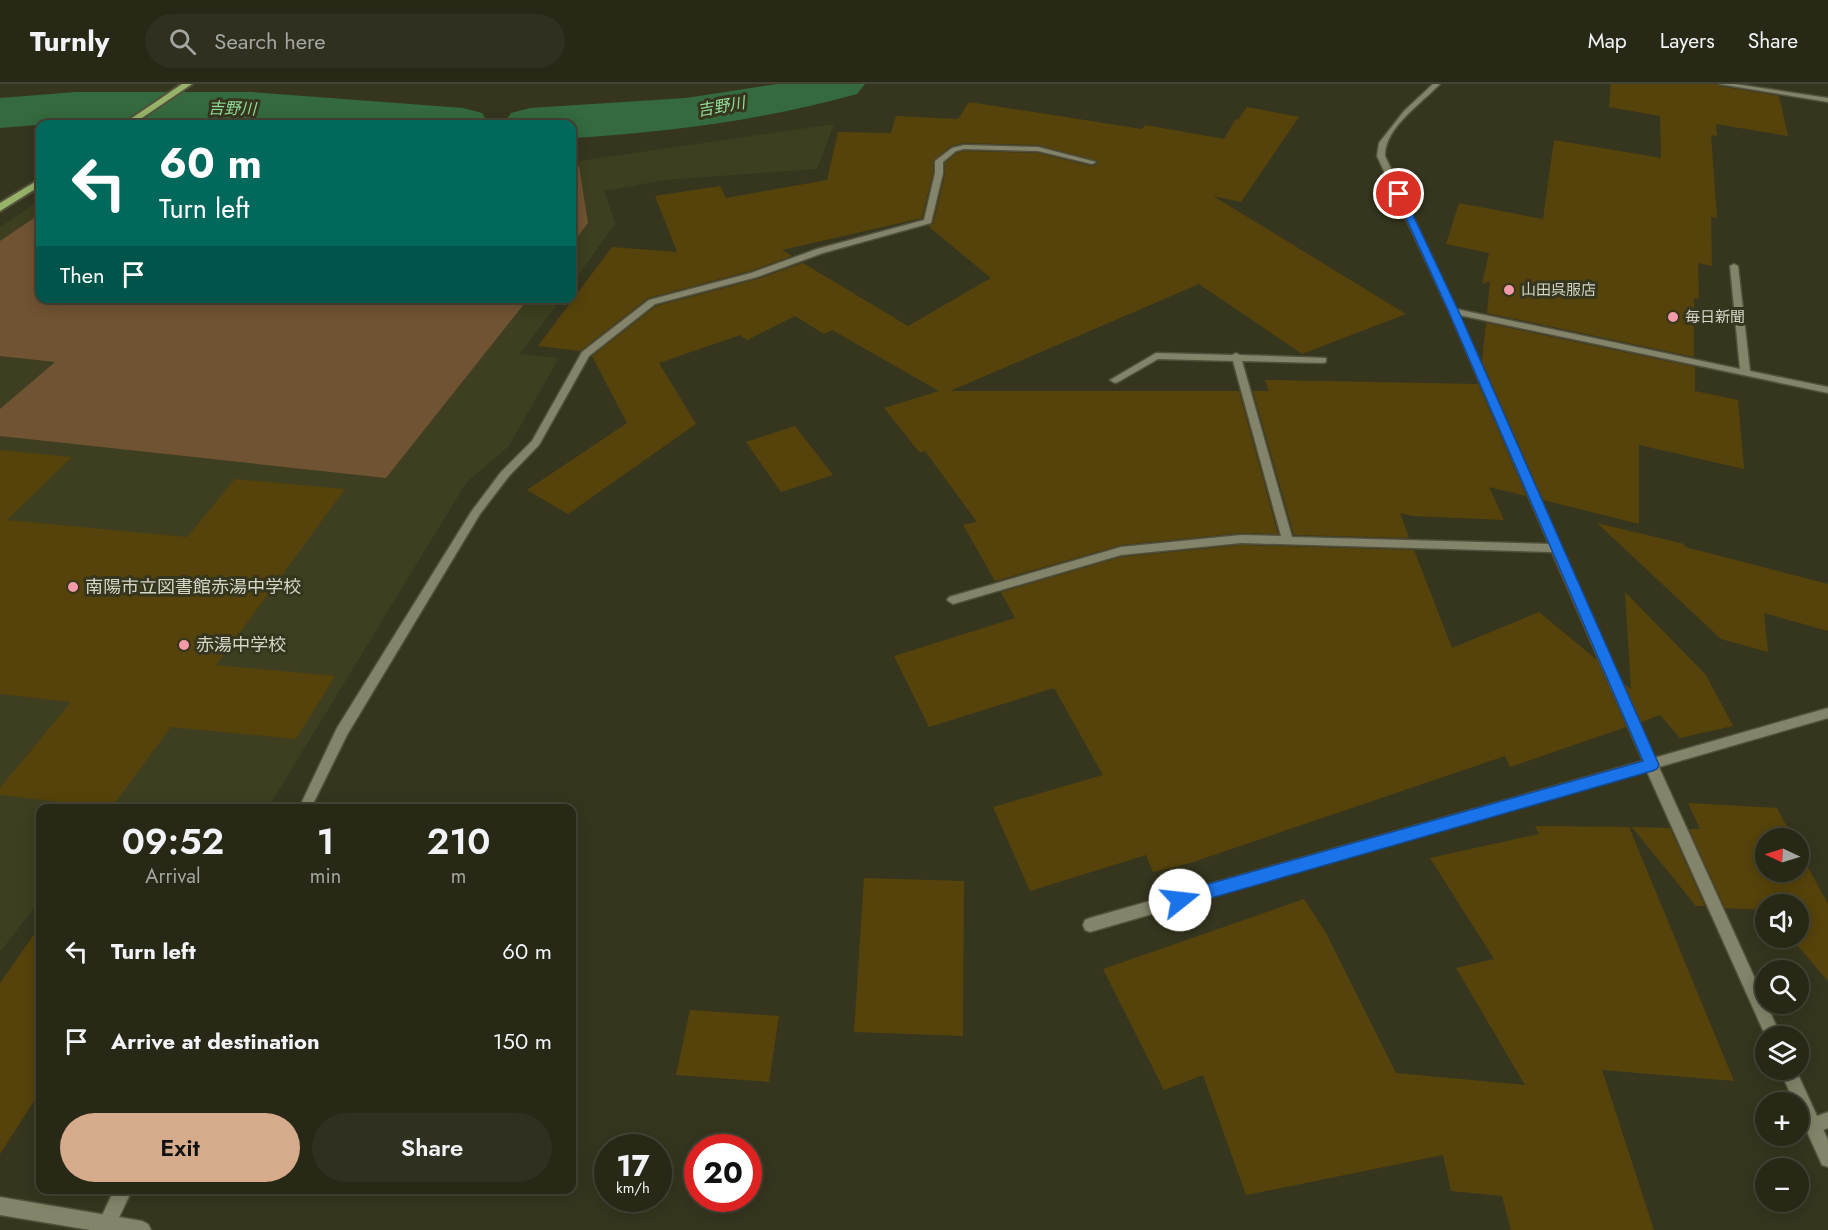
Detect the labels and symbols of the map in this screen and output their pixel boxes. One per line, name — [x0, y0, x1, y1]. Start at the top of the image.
water label: 吉野川 — [695, 91, 749, 122]
water label: 吉野川 — [208, 97, 258, 120]
pin — [1373, 168, 1424, 219]
place label: 山田呉服店 — [1521, 279, 1596, 301]
marker: 山田呉服店 — [1502, 283, 1516, 297]
place label: 毎日新聞 — [1685, 306, 1745, 328]
marker: 毎日新聞 — [1666, 310, 1680, 324]
place label: 南陽市立図書館赤湯中学校 — [85, 574, 301, 600]
marker: 南陽市立図書館赤湯中学校 — [66, 580, 80, 594]
place label: 赤湯中学校 — [196, 632, 286, 658]
marker: 赤湯中学校 — [177, 638, 191, 652]
north arrow — [1755, 828, 1809, 882]
position arrow — [1148, 868, 1212, 932]
speed limit sign: 20 — [684, 1134, 762, 1212]

